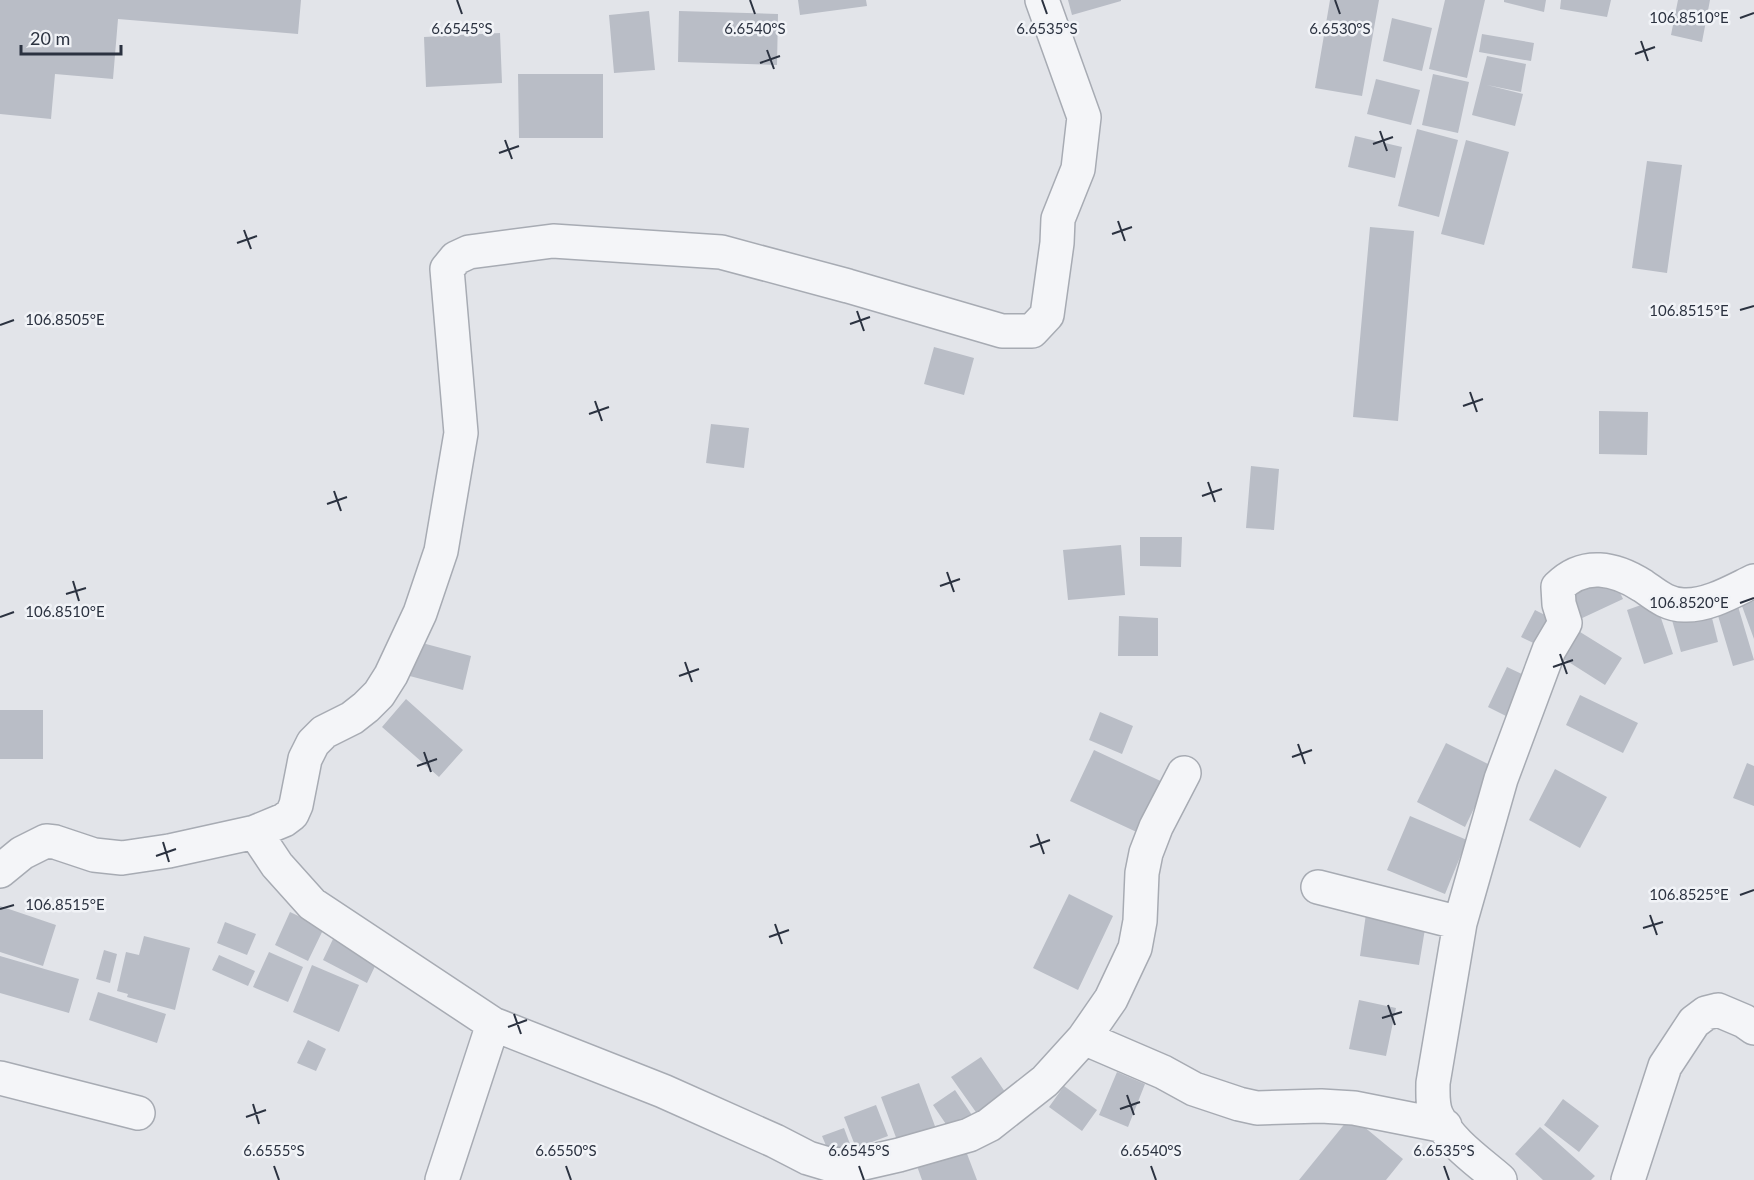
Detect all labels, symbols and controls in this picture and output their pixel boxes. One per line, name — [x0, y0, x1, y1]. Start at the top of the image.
text: 106.8510°E — [1649, 8, 1729, 26]
scale bar — [21, 18, 122, 56]
text: 6.6545°S — [431, 19, 493, 37]
text: 6.6540°S — [724, 19, 786, 37]
text: 6.6535°S — [1016, 19, 1078, 37]
text: 6.6530°S — [1309, 19, 1371, 37]
text: 20 m — [30, 27, 70, 49]
text: 106.8515°E — [1649, 301, 1729, 319]
text: 106.8505°E — [25, 310, 105, 328]
text: 106.8520°E — [1649, 593, 1729, 611]
text: 106.8510°E — [25, 602, 105, 620]
text: 106.8525°E — [1649, 885, 1729, 903]
text: 106.8515°E — [25, 895, 105, 913]
text: 6.6555°S — [243, 1141, 305, 1159]
text: 6.6550°S — [535, 1141, 597, 1159]
text: 6.6545°S — [828, 1141, 890, 1159]
text: 6.6540°S — [1120, 1141, 1182, 1159]
text: 6.6535°S — [1413, 1141, 1475, 1159]

